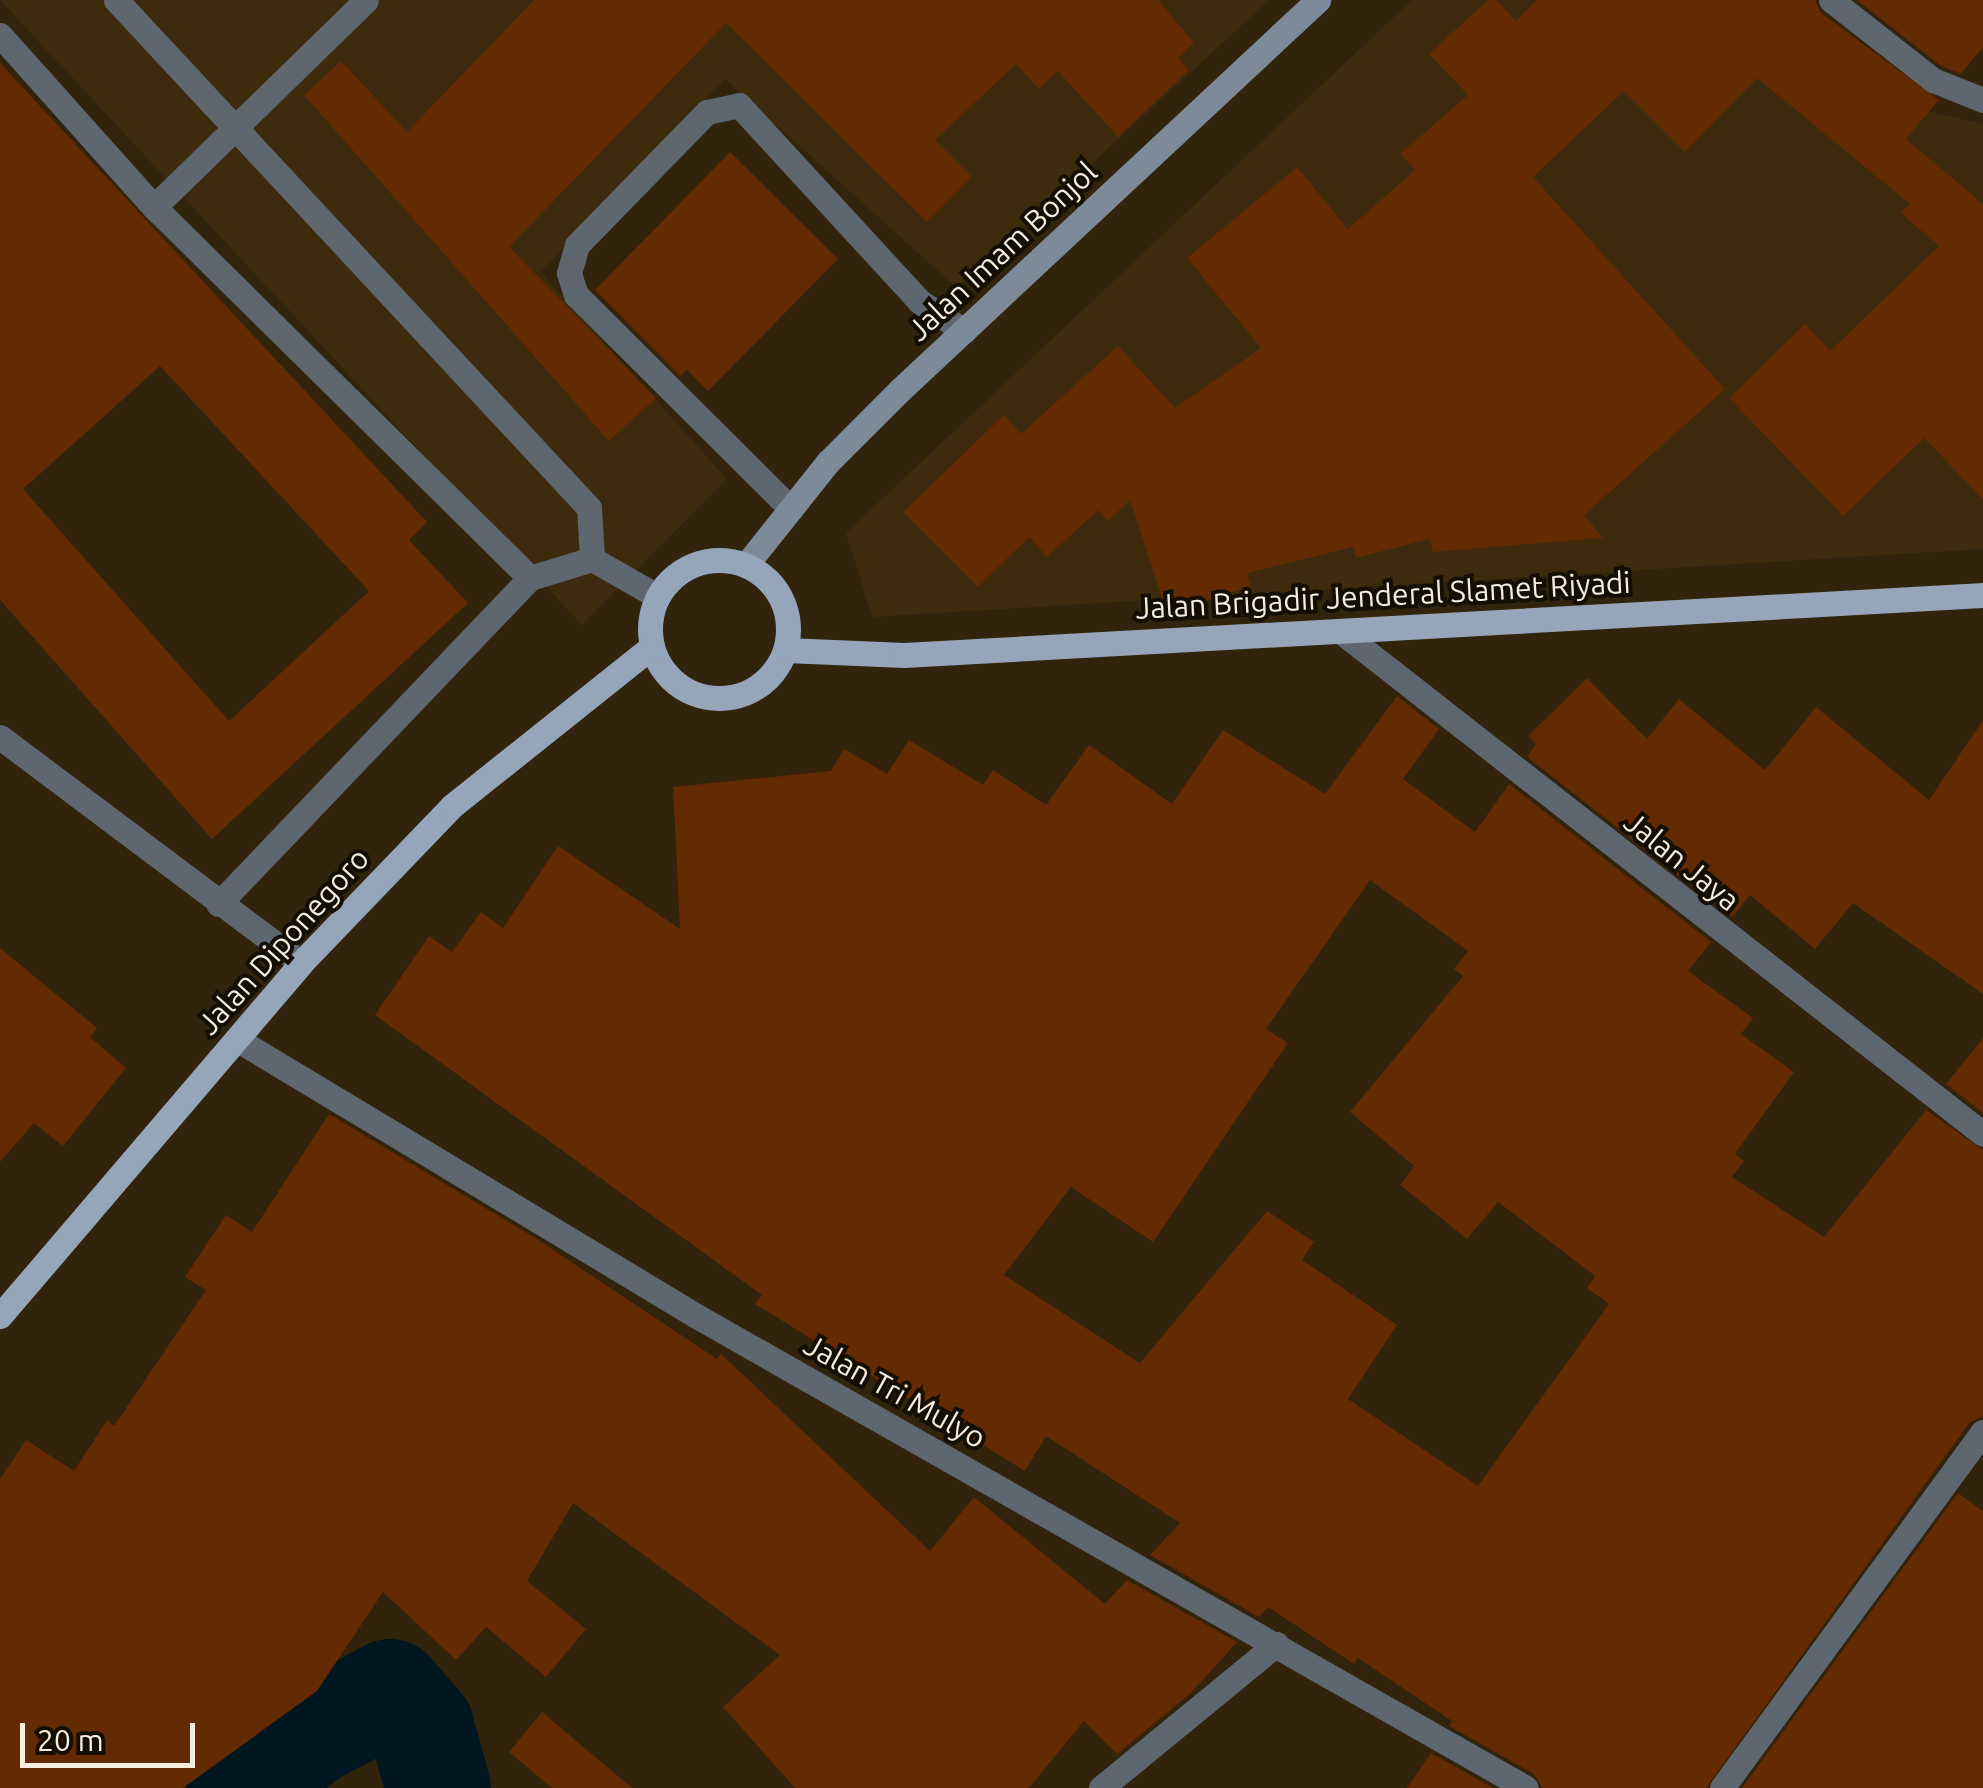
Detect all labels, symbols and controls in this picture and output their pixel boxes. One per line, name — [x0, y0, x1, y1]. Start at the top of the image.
street label: Jalan Imam Bonjol — [900, 154, 1104, 348]
street label: Jalan Brigadir Jenderal Slamet Riyadi — [1134, 564, 1632, 626]
street label: Jalan Jaya — [1617, 804, 1747, 918]
street label: Jalan Diponegoro — [190, 840, 376, 1042]
street label: Jalan Tri Mulyo — [798, 1326, 992, 1456]
scale bar — [25, 1703, 200, 1765]
text: 20 m — [37, 1723, 104, 1757]

